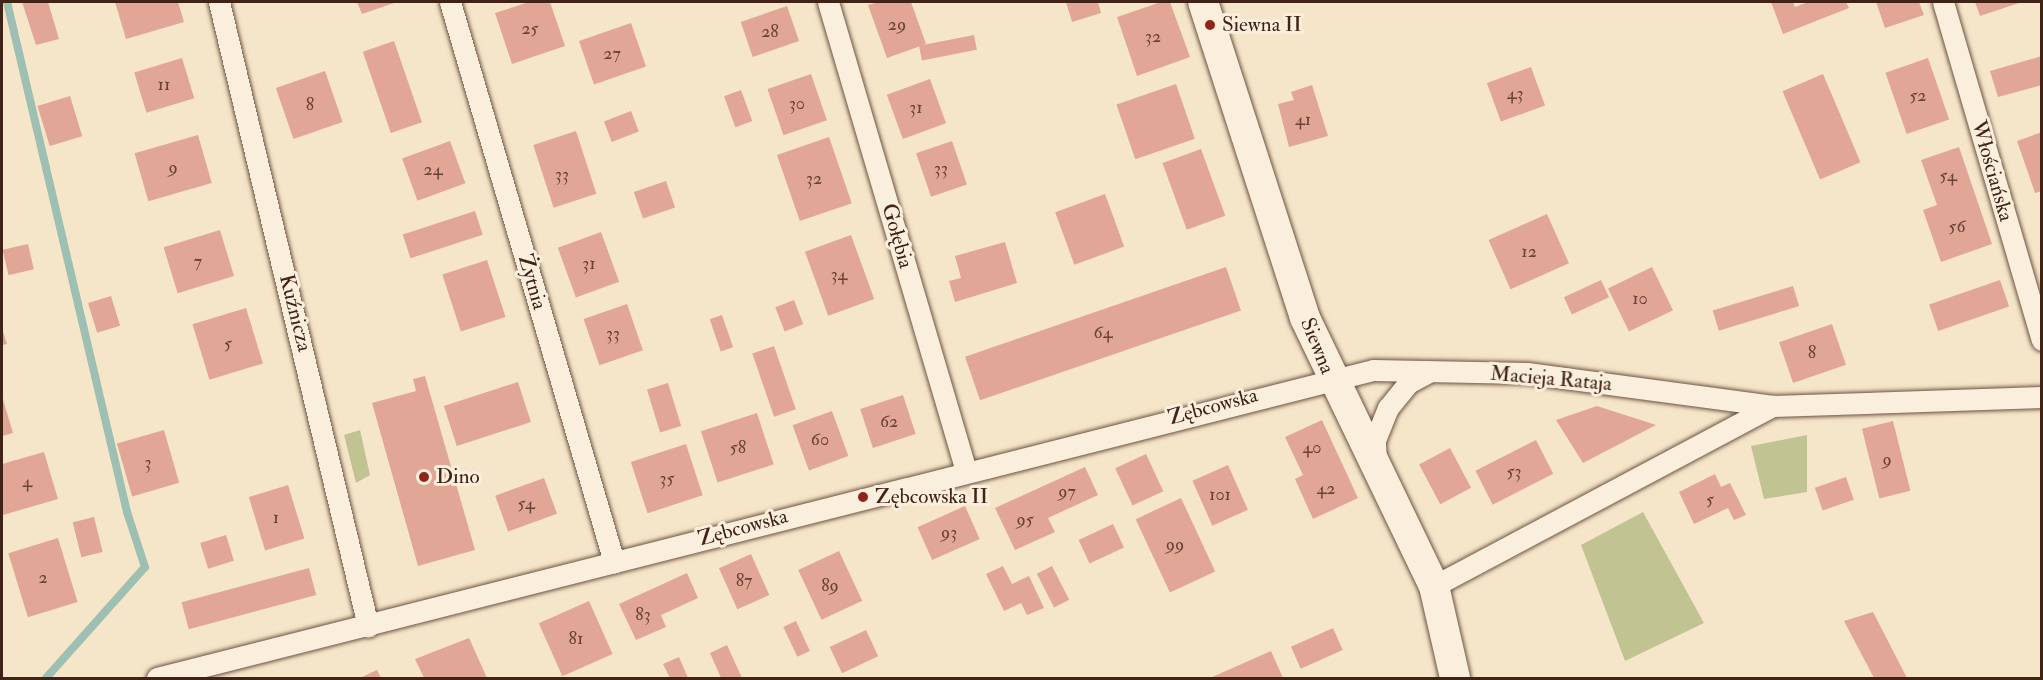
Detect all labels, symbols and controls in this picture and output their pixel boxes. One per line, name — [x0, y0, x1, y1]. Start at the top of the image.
place label: Siewna II — [1222, 12, 1302, 38]
house number: 29 — [888, 14, 906, 36]
house number: 25 — [522, 18, 538, 40]
marker: Siewna II — [1203, 18, 1217, 32]
house number: 28 — [761, 21, 779, 43]
house number: 32 — [1145, 26, 1161, 48]
house number: 27 — [603, 43, 621, 65]
house number: 11 — [158, 74, 170, 96]
house number: 43 — [1507, 83, 1523, 105]
house number: 52 — [1910, 85, 1926, 107]
house number: 30 — [789, 93, 805, 115]
house number: 8 — [306, 94, 314, 116]
house number: 31 — [909, 97, 923, 119]
house number: 41 — [1295, 109, 1311, 131]
street label: Włościańska — [1966, 118, 2018, 224]
house number: 9 — [168, 157, 178, 179]
house number: 33 — [934, 158, 948, 180]
house number: 24 — [424, 159, 442, 181]
house number: 33 — [555, 164, 569, 186]
house number: 54 — [1939, 165, 1957, 187]
house number: 32 — [806, 168, 822, 190]
street label: Gołębia — [876, 201, 918, 271]
house number: 56 — [1949, 216, 1965, 238]
house number: 12 — [1521, 241, 1537, 263]
house number: 7 — [194, 251, 202, 273]
street label: Żytnia — [512, 251, 552, 313]
house number: 31 — [582, 253, 596, 275]
house number: 34 — [831, 264, 847, 286]
street label: Kuźnicza — [273, 272, 317, 354]
house number: 10 — [1632, 288, 1648, 310]
street label: Siewna — [1294, 314, 1340, 378]
house number: 64 — [1094, 322, 1112, 344]
house number: 33 — [606, 323, 620, 345]
house number: 5 — [224, 333, 232, 355]
house number: 8 — [1808, 342, 1816, 364]
street label: Macieja Rataja — [1489, 361, 1613, 397]
street label: Zębcowska — [1165, 383, 1261, 431]
house number: 62 — [880, 411, 898, 433]
house number: 60 — [811, 429, 829, 451]
house number: 58 — [730, 437, 746, 459]
house number: 40 — [1303, 437, 1321, 459]
house number: 9 — [1882, 449, 1892, 471]
house number: 3 — [145, 452, 151, 474]
house number: 53 — [1507, 461, 1521, 483]
place label: Dino — [436, 464, 480, 490]
house number: 35 — [660, 468, 674, 490]
marker: Dino — [417, 470, 431, 484]
house number: 4 — [22, 471, 32, 493]
house number: 42 — [1317, 478, 1335, 500]
house number: 97 — [1058, 481, 1076, 503]
place label: Zębcowska II — [875, 484, 988, 510]
house number: 101 — [1209, 484, 1231, 506]
house number: 5 — [1706, 489, 1714, 511]
marker: Zębcowska II — [856, 490, 870, 504]
house number: 54 — [517, 493, 535, 515]
street label: Zębcowska — [695, 504, 791, 552]
house number: 1 — [273, 507, 279, 529]
house number: 95 — [1016, 509, 1034, 531]
house number: 93 — [941, 522, 957, 544]
house number: 99 — [1166, 534, 1184, 556]
house number: 2 — [38, 567, 48, 589]
house number: 87 — [736, 570, 752, 592]
house number: 89 — [821, 575, 839, 597]
house number: 83 — [635, 604, 651, 626]
house number: 81 — [569, 628, 583, 650]

